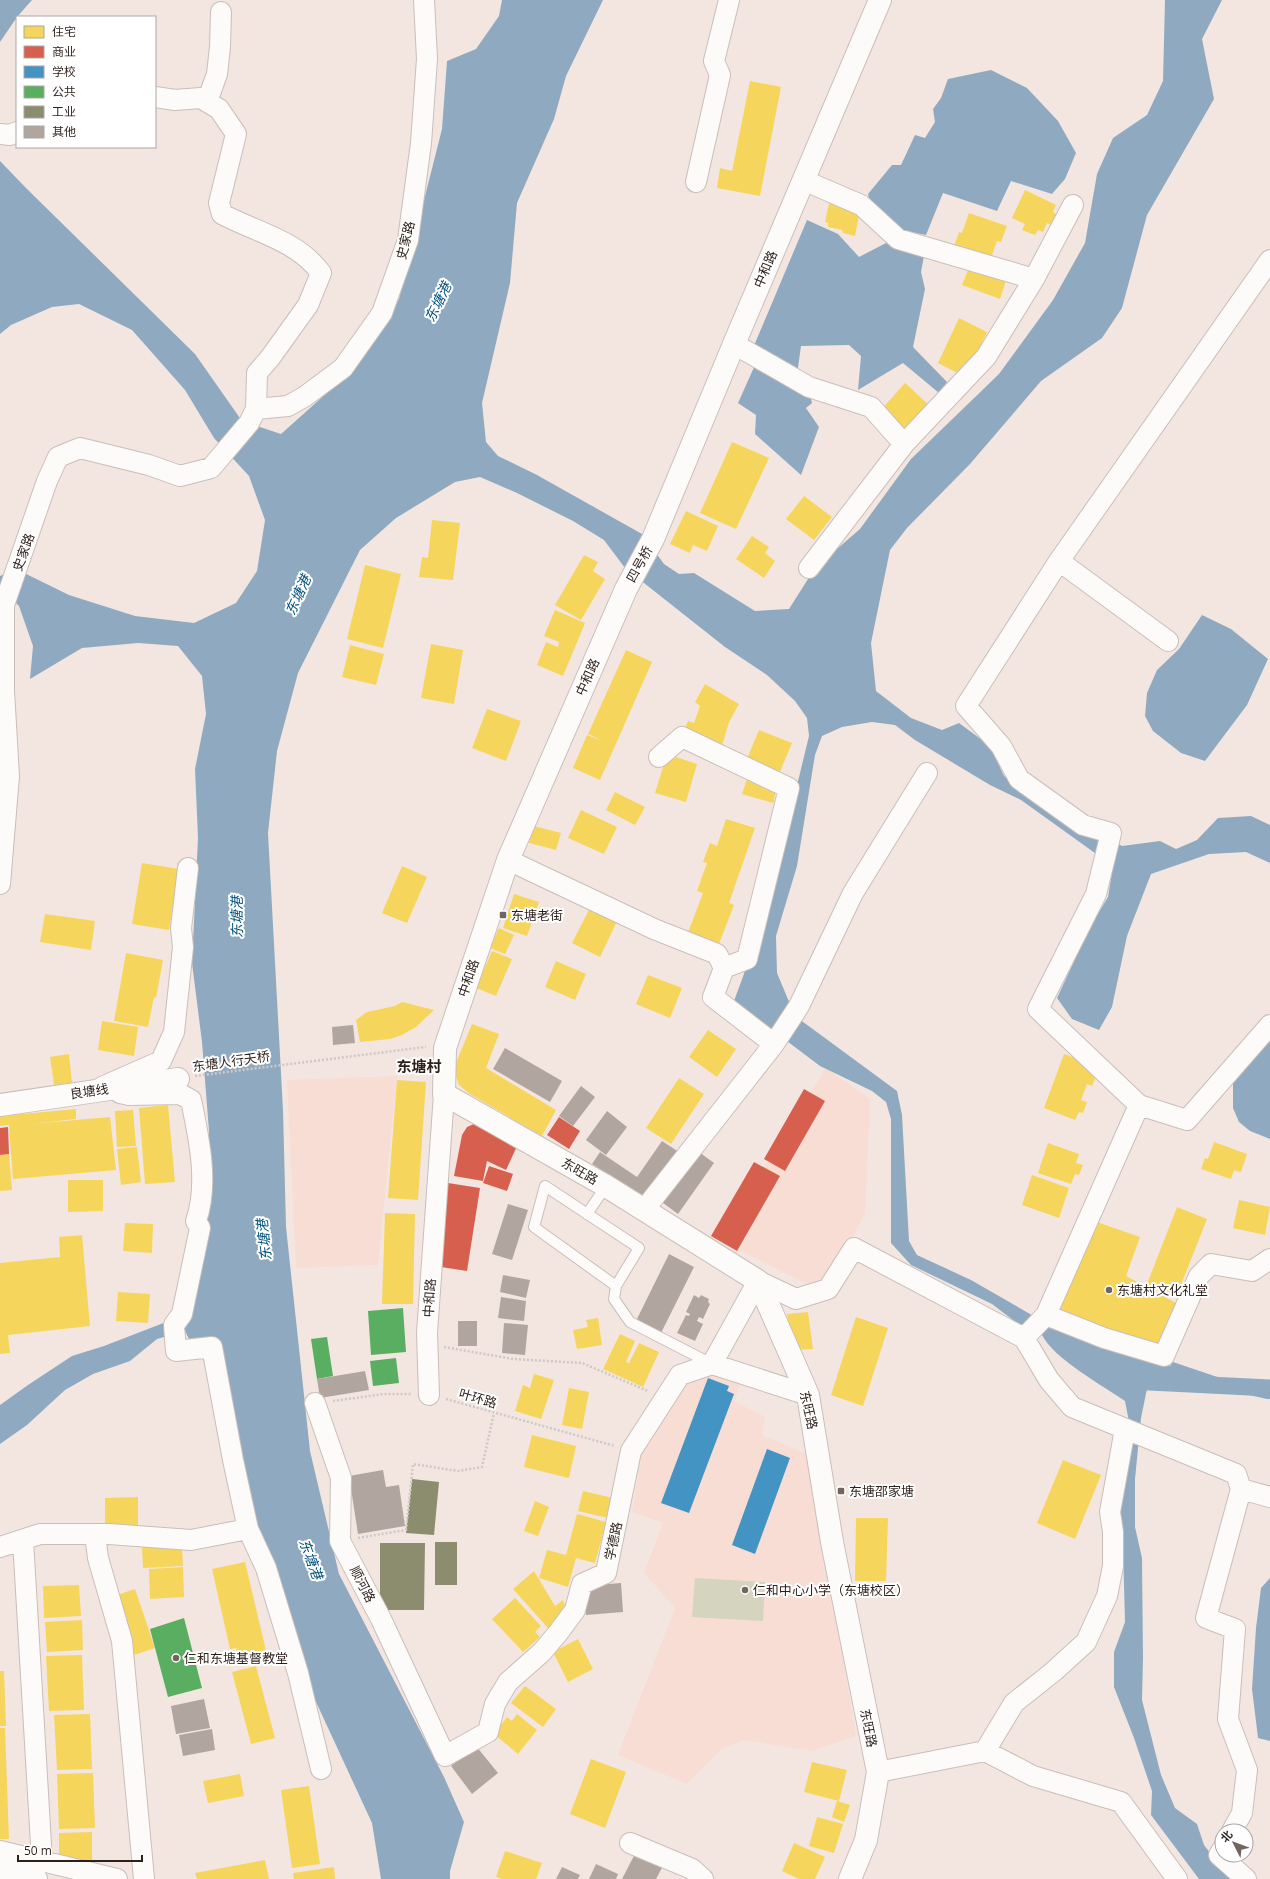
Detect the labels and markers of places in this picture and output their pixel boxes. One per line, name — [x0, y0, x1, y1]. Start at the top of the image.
place label: 东塘老街 — [511, 906, 563, 924]
marker: 东塘老街 — [498, 910, 508, 920]
place label: 东塘村文化礼堂 — [1117, 1281, 1208, 1299]
marker: 东塘村文化礼堂 — [1104, 1285, 1114, 1295]
place label: 东塘邵家塘 — [849, 1482, 914, 1500]
marker: 东塘邵家塘 — [836, 1486, 846, 1496]
place label: 仁和中心小学（东塘校区） — [753, 1581, 909, 1599]
marker: 仁和中心小学（东塘校区） — [740, 1585, 750, 1595]
place label: 仁和东塘基督教堂 — [184, 1649, 288, 1667]
marker: 仁和东塘基督教堂 — [171, 1653, 181, 1663]

